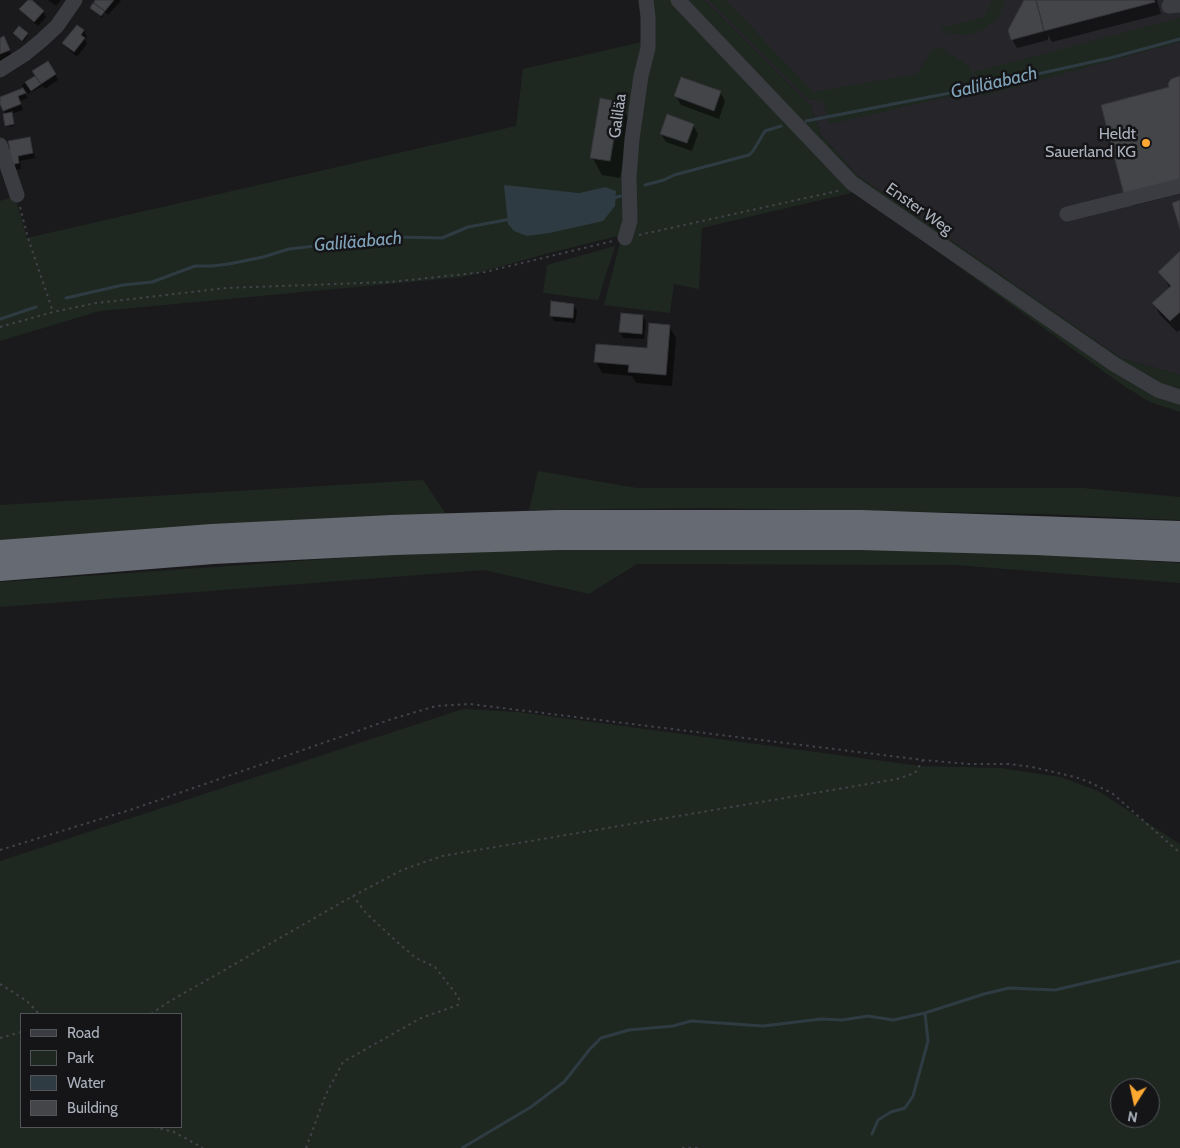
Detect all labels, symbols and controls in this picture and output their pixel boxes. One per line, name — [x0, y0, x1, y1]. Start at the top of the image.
water label: Galiläabach — [949, 63, 1039, 103]
street label: Galiläa — [605, 93, 631, 139]
place label: Heldt Sauerland KG — [1045, 124, 1136, 162]
marker: Heldt Sauerland KG — [1140, 137, 1152, 149]
street label: Enster Weg — [882, 179, 956, 239]
water label: Galiläabach — [313, 227, 403, 257]
legend — [20, 1013, 182, 1128]
text: Road — [67, 1024, 100, 1042]
text: Park — [67, 1049, 94, 1067]
text: Water — [67, 1074, 105, 1092]
north arrow — [1110, 1078, 1160, 1128]
text: Building — [67, 1099, 118, 1117]
text: N — [1126, 1107, 1139, 1127]

